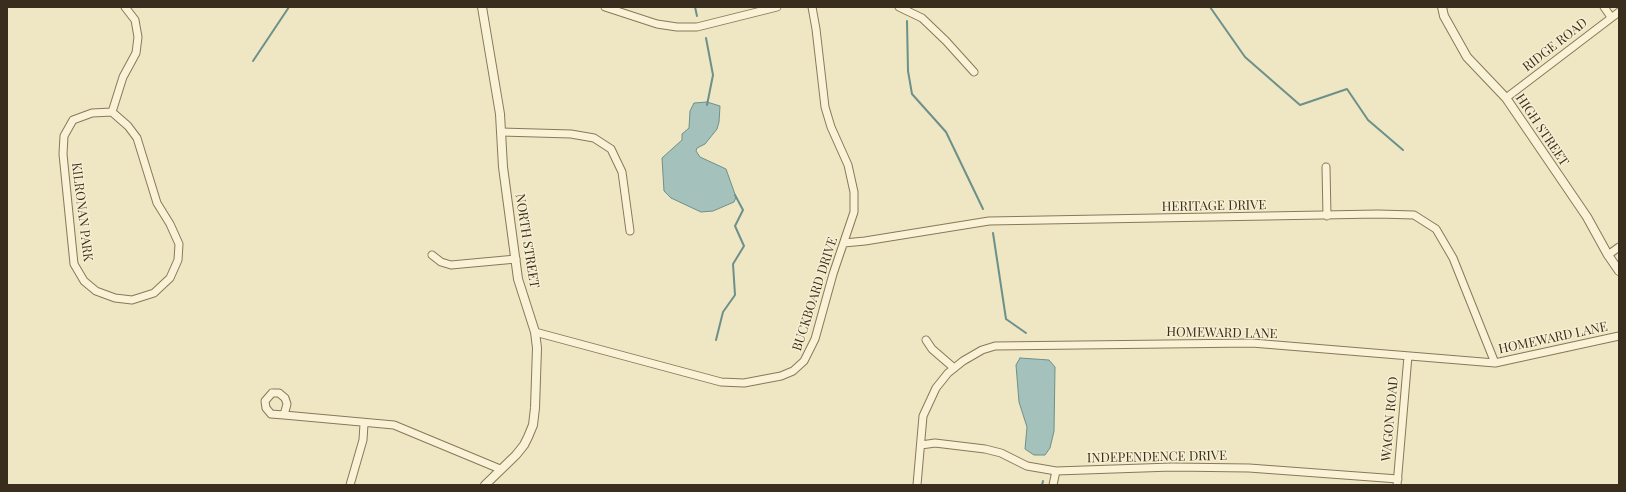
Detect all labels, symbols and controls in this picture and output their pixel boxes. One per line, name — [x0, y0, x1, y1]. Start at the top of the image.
street label: RIDGE ROAD — [1520, 15, 1590, 75]
street label: HIGH STREET — [1512, 91, 1572, 169]
street label: KILRONAN PARK — [68, 161, 96, 263]
street label: NORTH STREET — [512, 193, 542, 289]
street label: HERITAGE DRIVE — [1162, 197, 1266, 215]
street label: BUCKBOARD DRIVE — [789, 235, 841, 353]
street label: HOMEWARD LANE — [1497, 319, 1609, 357]
street label: HOMEWARD LANE — [1166, 324, 1278, 342]
street label: WAGON ROAD — [1379, 376, 1401, 462]
street label: INDEPENDENCE DRIVE — [1087, 448, 1227, 466]

